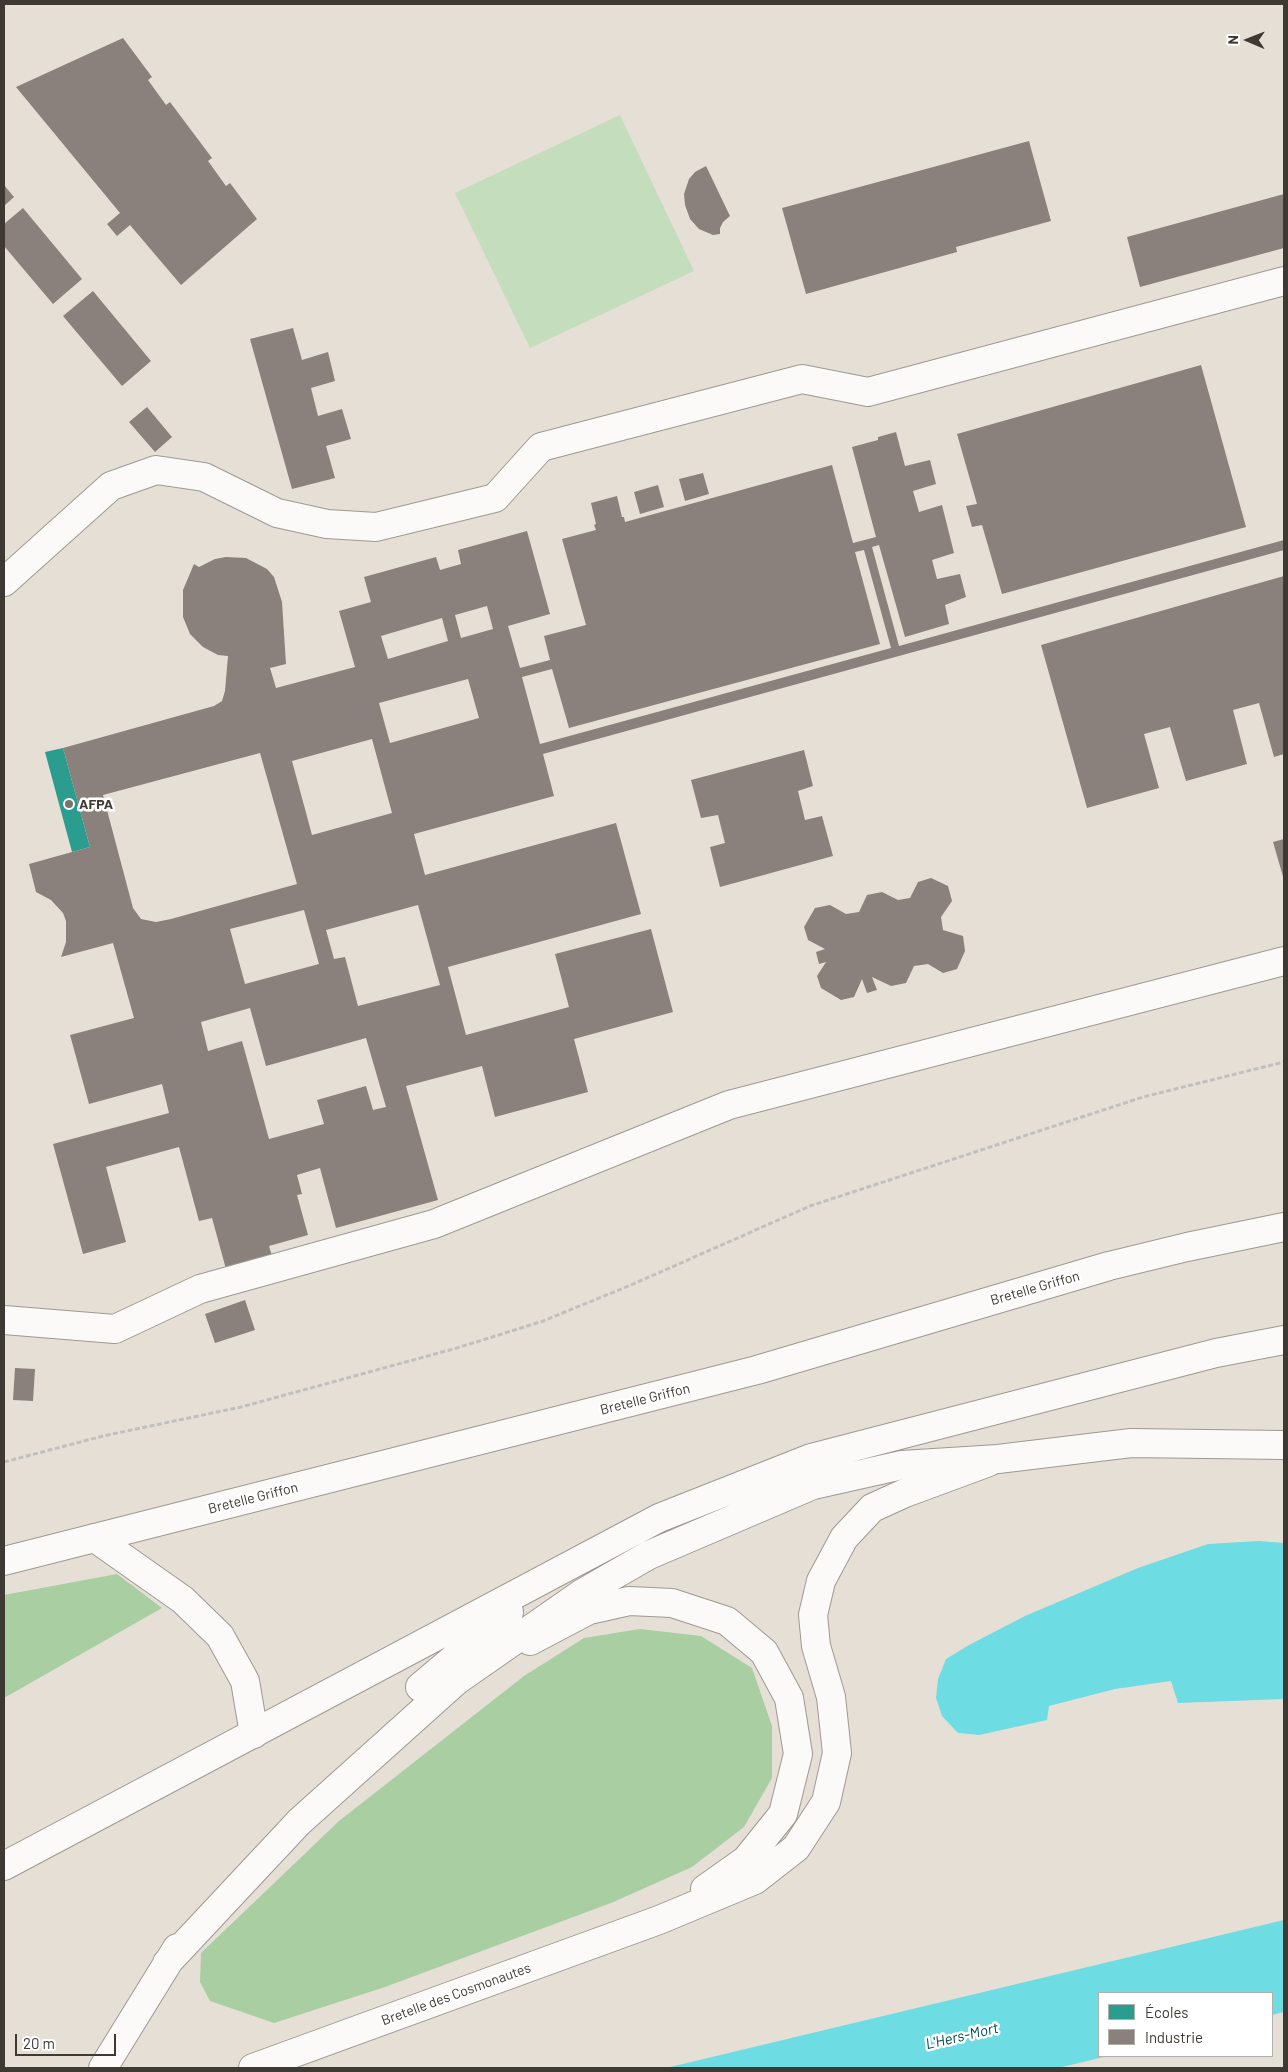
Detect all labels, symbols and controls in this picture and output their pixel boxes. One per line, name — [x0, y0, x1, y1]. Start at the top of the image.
north arrow — [1223, 15, 1273, 65]
text: N — [1224, 35, 1241, 45]
place label: AFPA — [79, 796, 113, 812]
marker: AFPA — [63, 798, 75, 810]
street label: Bretelle Griffon — [988, 1267, 1082, 1309]
street label: Bretelle Griffon — [598, 1380, 692, 1418]
street label: Bretelle Griffon — [206, 1479, 300, 1517]
street label: Bretelle des Cosmonautes — [379, 1959, 533, 2029]
legend — [1098, 1992, 1273, 2057]
text: Écoles — [1145, 2003, 1189, 2021]
water label: L'Hers-Mort — [924, 2019, 1000, 2053]
scale bar — [18, 2024, 119, 2056]
text: Industrie — [1145, 2028, 1203, 2046]
text: 20 m — [23, 2034, 55, 2052]

